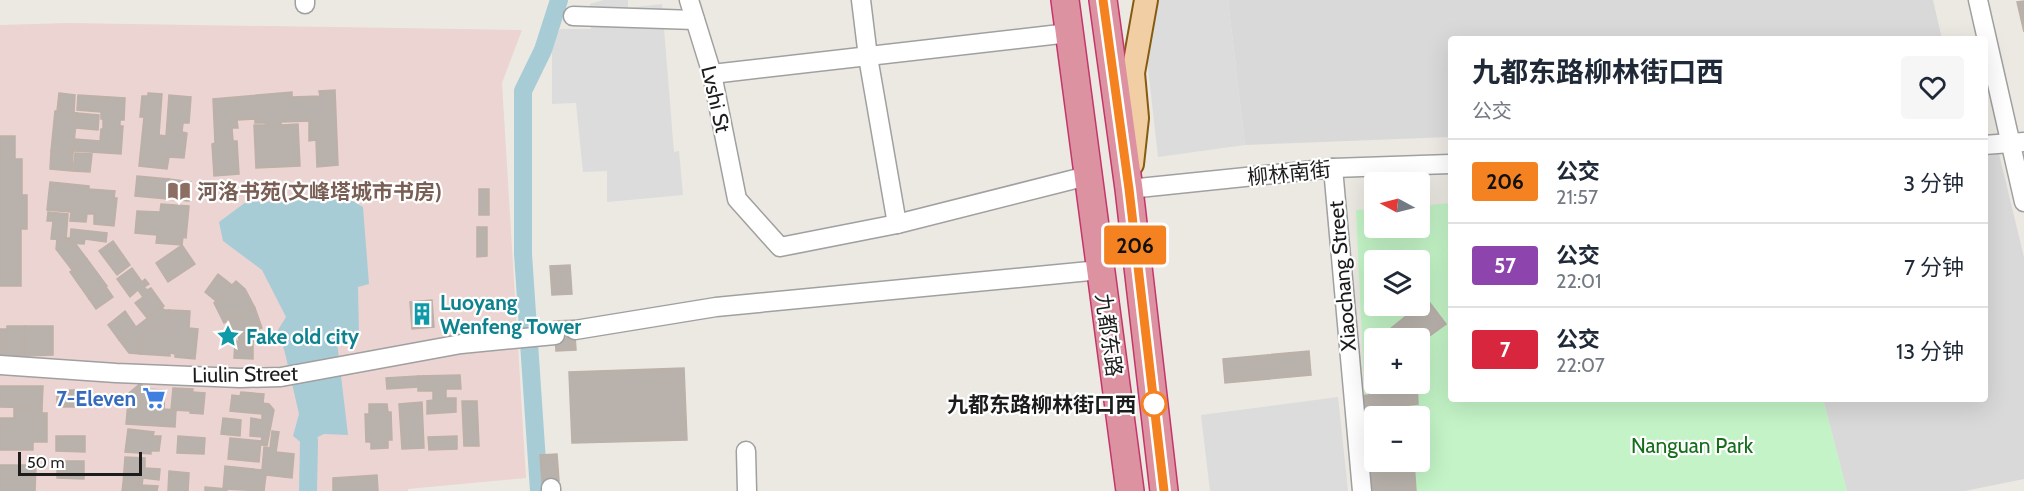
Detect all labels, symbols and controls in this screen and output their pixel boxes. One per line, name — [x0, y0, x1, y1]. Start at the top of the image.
text: 九都东路柳林街口西 — [1472, 55, 1724, 89]
button: heart — [1901, 56, 1964, 119]
street label: Lvshi St — [696, 63, 736, 135]
text: 公交 — [1472, 99, 1512, 123]
street label: 柳林南街 — [1246, 156, 1332, 190]
text: 公交 — [1556, 158, 1600, 185]
text: 206 — [1486, 169, 1524, 194]
text: 3 分钟 — [1903, 170, 1964, 197]
north arrow — [1364, 172, 1430, 238]
map controls — [1364, 172, 1430, 472]
library icon: 河洛书苑(文峰塔城市书房) — [166, 178, 192, 204]
place label: 河洛书苑(文峰塔城市书房) — [197, 179, 442, 204]
text: 21:57 — [1556, 185, 1598, 209]
street label: Xiaochang Street — [1323, 200, 1361, 352]
line badge: 206 — [1100, 226, 1170, 264]
text: 206 — [1116, 233, 1154, 258]
text: 公交 — [1556, 242, 1600, 269]
button: layers — [1364, 250, 1430, 316]
text: 57 — [1494, 253, 1516, 278]
text: 7 分钟 — [1904, 254, 1964, 281]
text: 22:01 — [1556, 269, 1602, 293]
place label: Luoyang Wenfeng Tower — [440, 290, 581, 339]
street label: 九都东路 — [1091, 292, 1127, 378]
building icon: Luoyang Wenfeng Tower — [409, 301, 435, 327]
place icon: Fake old city — [215, 323, 241, 349]
place label: Fake old city — [246, 324, 360, 349]
text: 公交 — [1556, 326, 1600, 353]
button: + — [1364, 328, 1430, 394]
text: 7 — [1500, 337, 1510, 362]
text: 13 分钟 — [1896, 338, 1964, 365]
text: 22:07 — [1556, 353, 1605, 377]
street label: Liulin Street — [192, 361, 298, 387]
supermarket icon: 7-Eleven — [141, 385, 167, 411]
place label: 7-Eleven — [56, 386, 136, 411]
marker: 九都东路柳林街口西 — [1141, 391, 1167, 417]
place label: 九都东路柳林街口西 — [947, 392, 1136, 417]
button: − — [1364, 406, 1430, 472]
park label: Nanguan Park — [1631, 433, 1754, 458]
scale bar — [18, 449, 142, 476]
text: 50 m — [27, 453, 64, 472]

